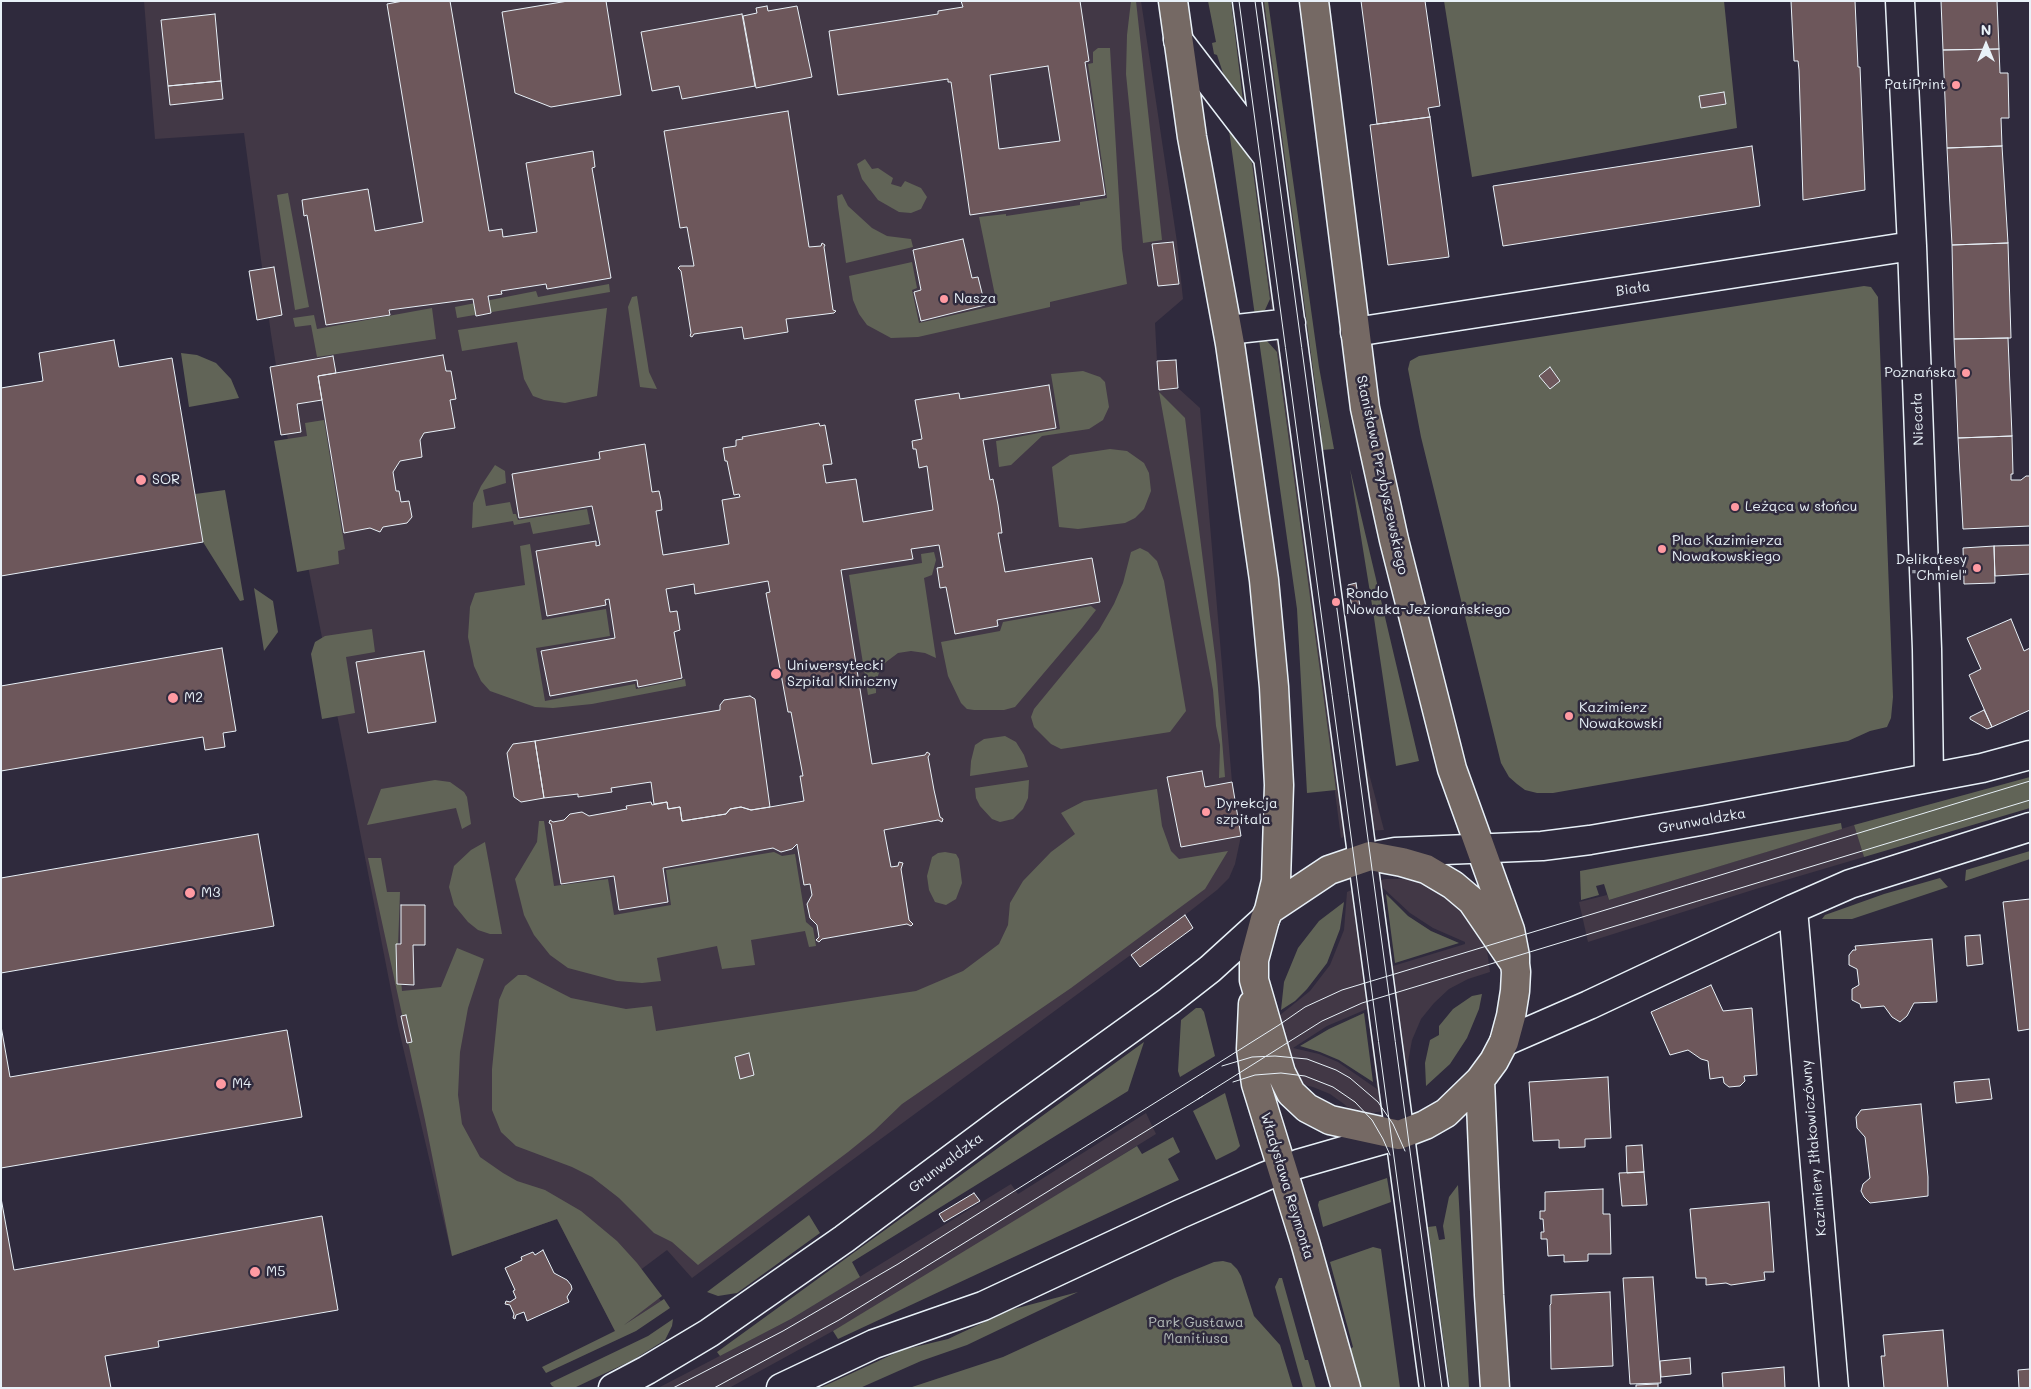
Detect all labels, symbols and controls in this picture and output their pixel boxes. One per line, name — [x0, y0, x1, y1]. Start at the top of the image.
north arrow — [1961, 20, 2011, 70]
text: N — [1981, 20, 1991, 39]
place label: PatiPrint — [1884, 77, 1946, 93]
marker: PatiPrint — [1950, 79, 1962, 91]
street label: Biała — [1615, 278, 1651, 300]
place label: Nasza — [954, 291, 996, 307]
marker: Nasza — [938, 293, 950, 305]
place label: Poznańska — [1884, 365, 1956, 381]
marker: Poznańska — [1960, 367, 1972, 379]
street label: Stanisława Przybyszewskiego — [1353, 374, 1411, 576]
street label: Niecała — [1909, 392, 1927, 446]
place label: SOR — [152, 472, 180, 488]
marker: SOR — [134, 473, 148, 487]
place label: Leżąca w słońcu — [1745, 499, 1857, 515]
marker: Leżąca w słońcu — [1729, 501, 1741, 513]
place label: Plac Kazimierza Nowakowskiego — [1672, 533, 1782, 566]
marker: Plac Kazimierza Nowakowskiego — [1656, 543, 1668, 555]
place label: Delikatesy "Chmiel" — [1896, 552, 1967, 584]
marker: Delikatesy "Chmiel" — [1971, 562, 1983, 574]
place label: Rondo Nowaka-Jeziorańskiego — [1346, 586, 1510, 618]
marker: Rondo Nowaka-Jeziorańskiego — [1330, 596, 1342, 608]
place label: Uniwersytecki Szpital Kliniczny — [787, 658, 898, 690]
marker: Uniwersytecki Szpital Kliniczny — [769, 667, 783, 681]
place label: M2 — [184, 690, 203, 706]
marker: M2 — [166, 691, 180, 705]
place label: Kazimierz Nowakowski — [1579, 700, 1662, 732]
marker: Kazimierz Nowakowski — [1563, 710, 1575, 722]
place label: Dyrekcja szpitala — [1216, 796, 1278, 829]
street label: Grunwaldzka — [1657, 805, 1747, 837]
marker: Dyrekcja szpitala — [1200, 806, 1212, 818]
place label: M3 — [201, 885, 220, 901]
marker: M3 — [183, 886, 197, 900]
street label: Kazimiery Iłłakowiczówny — [1798, 1059, 1830, 1237]
place label: M4 — [232, 1076, 251, 1092]
marker: M4 — [214, 1077, 228, 1091]
street label: Władysława Reymonta — [1257, 1111, 1317, 1261]
street label: Grunwaldzka — [906, 1130, 986, 1196]
place label: M5 — [266, 1264, 285, 1280]
marker: M5 — [248, 1265, 262, 1279]
park label: Park Gustawa Manitiusa — [1148, 1315, 1244, 1348]

